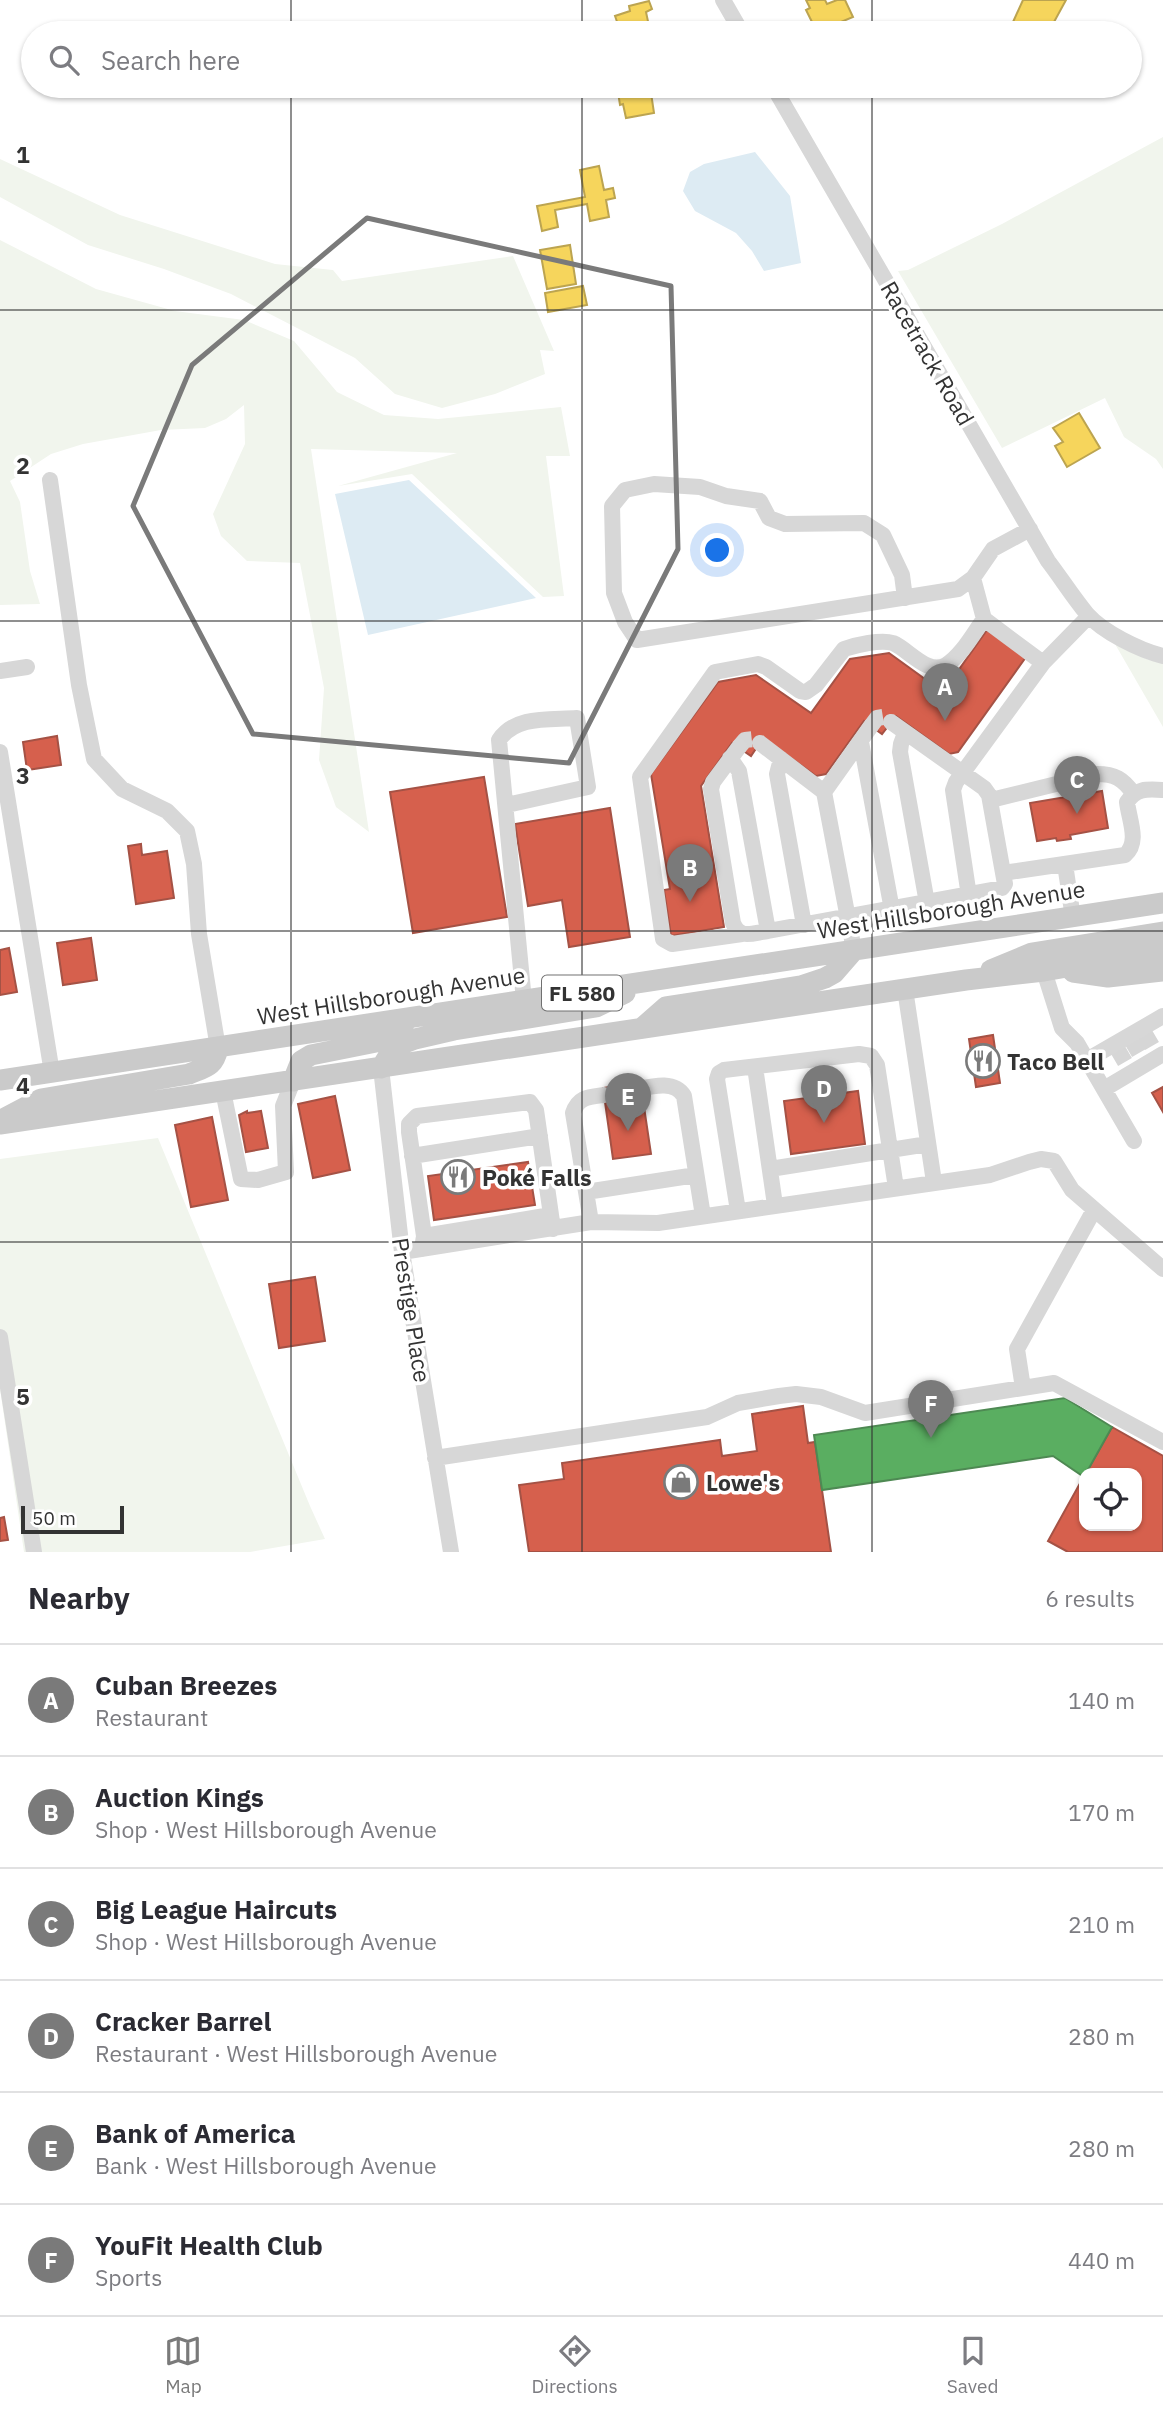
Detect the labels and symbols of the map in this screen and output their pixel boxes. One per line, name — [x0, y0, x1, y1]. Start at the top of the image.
text: 1 — [16, 139, 30, 169]
street label: Racetrack Road — [875, 276, 981, 430]
text: 2 — [16, 450, 30, 480]
your location — [700, 533, 734, 567]
pin: A — [922, 663, 968, 721]
pin: C — [1054, 756, 1100, 814]
text: 3 — [16, 760, 30, 790]
pin: B — [667, 844, 713, 902]
street label: West Hillsborough Avenue — [815, 873, 1087, 945]
street label: West Hillsborough Avenue — [255, 959, 527, 1031]
road number: FL 580 — [542, 976, 622, 1010]
restaurant icon: Taco Bell — [964, 1042, 1002, 1080]
place label: Taco Bell — [1007, 1046, 1104, 1076]
pin: D — [801, 1065, 847, 1123]
text: 4 — [16, 1070, 30, 1100]
pin: E — [605, 1073, 651, 1131]
restaurant icon: Poké Falls — [439, 1158, 477, 1196]
place label: Poké Falls — [482, 1162, 592, 1192]
street label: Prestige Place — [386, 1235, 438, 1385]
pin: F — [908, 1380, 954, 1438]
text: 5 — [16, 1381, 30, 1411]
shop icon: Lowe's — [662, 1463, 700, 1501]
place label: Lowe's — [706, 1467, 780, 1497]
scale bar — [21, 1503, 124, 1535]

